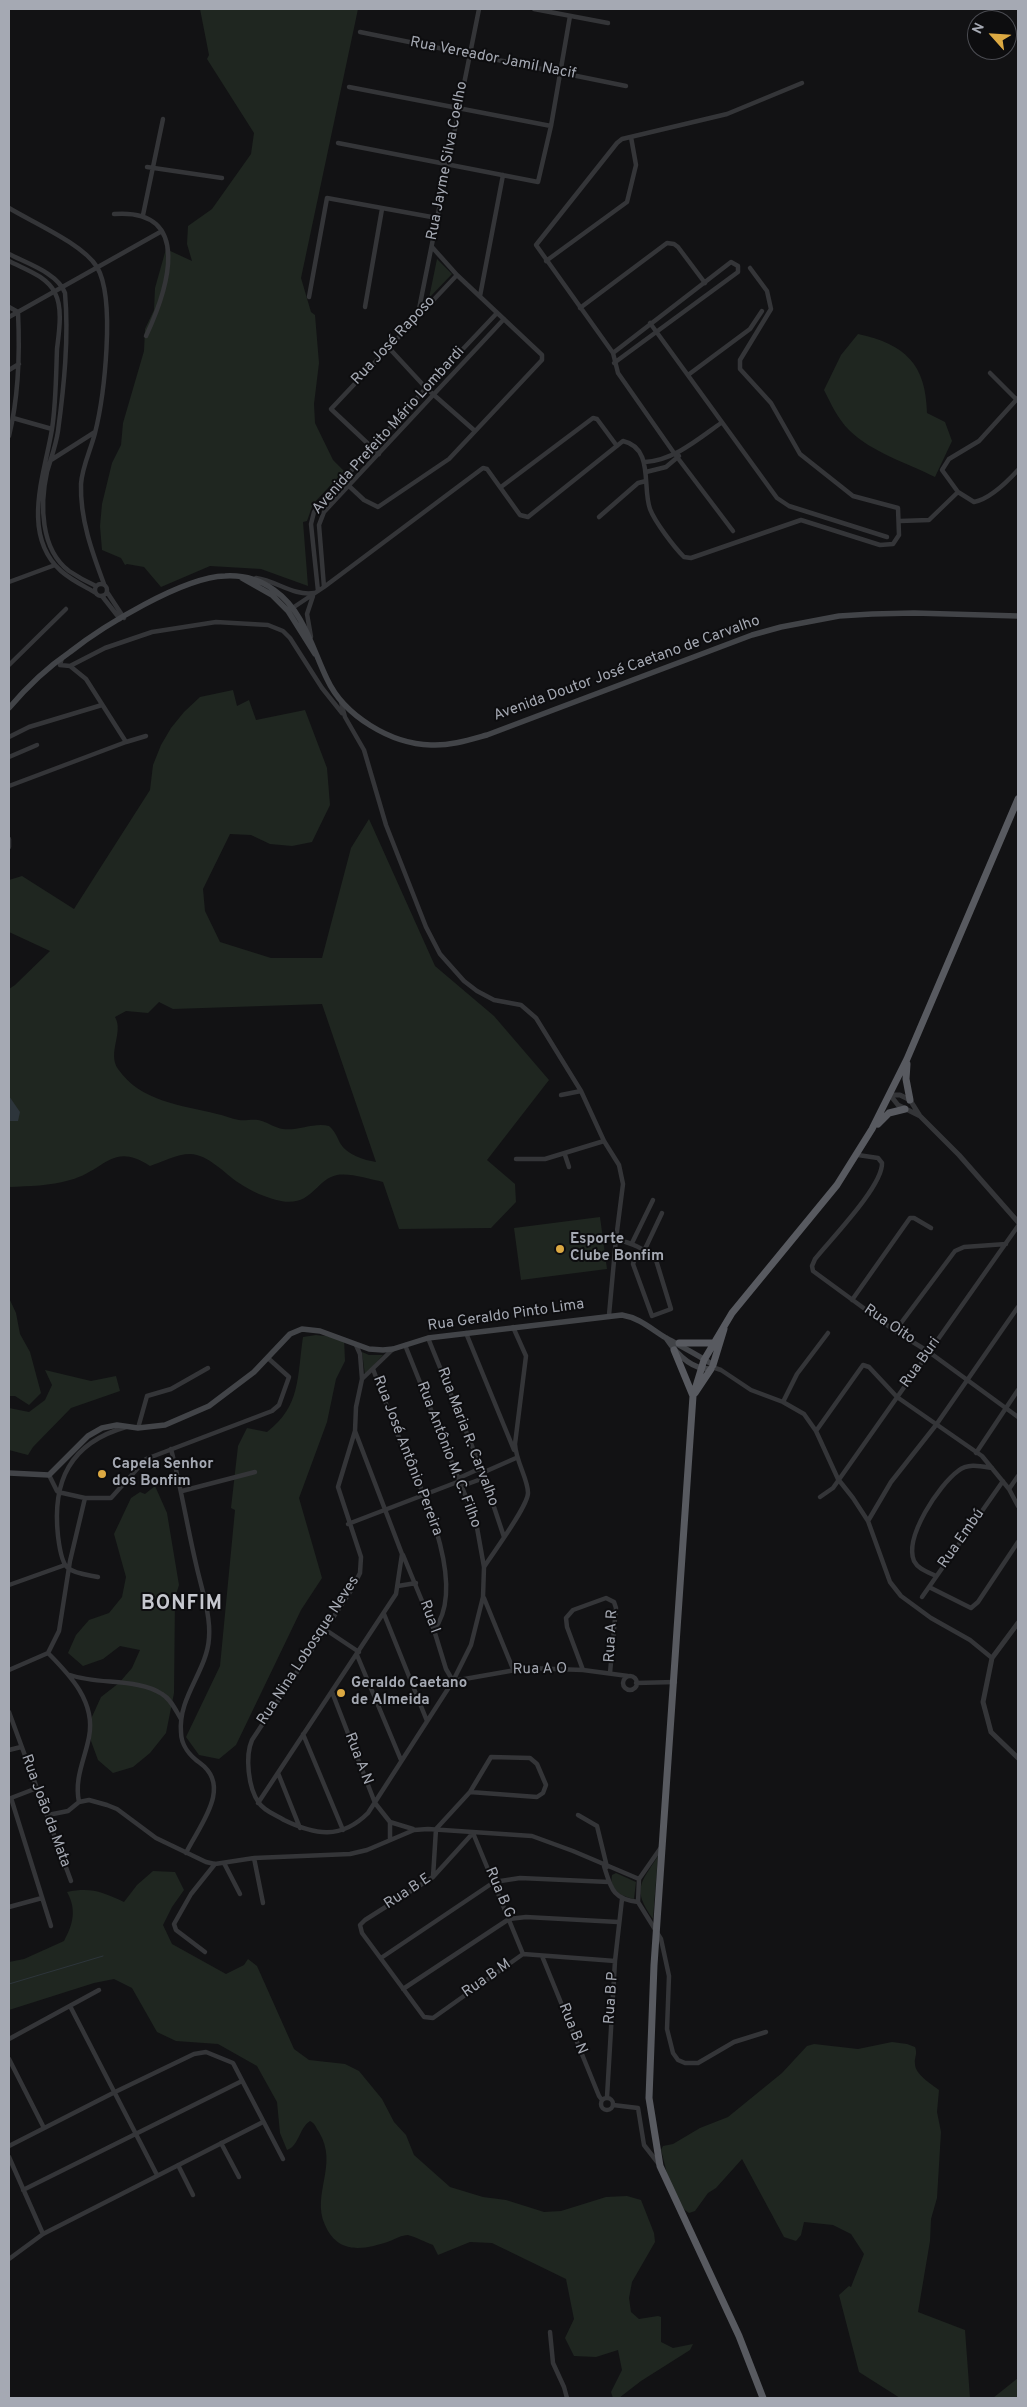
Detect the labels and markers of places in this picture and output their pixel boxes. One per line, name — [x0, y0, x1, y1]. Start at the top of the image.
place label: Esporte Clube Bonfim — [570, 1231, 664, 1266]
marker: Esporte Clube Bonfim — [554, 1243, 566, 1255]
place label: Capela Senhor dos Bonfim — [112, 1456, 213, 1491]
marker: Capela Senhor dos Bonfim — [96, 1468, 108, 1480]
place label: Geraldo Caetano de Almeida — [351, 1675, 467, 1710]
marker: Geraldo Caetano de Almeida — [335, 1687, 347, 1699]

